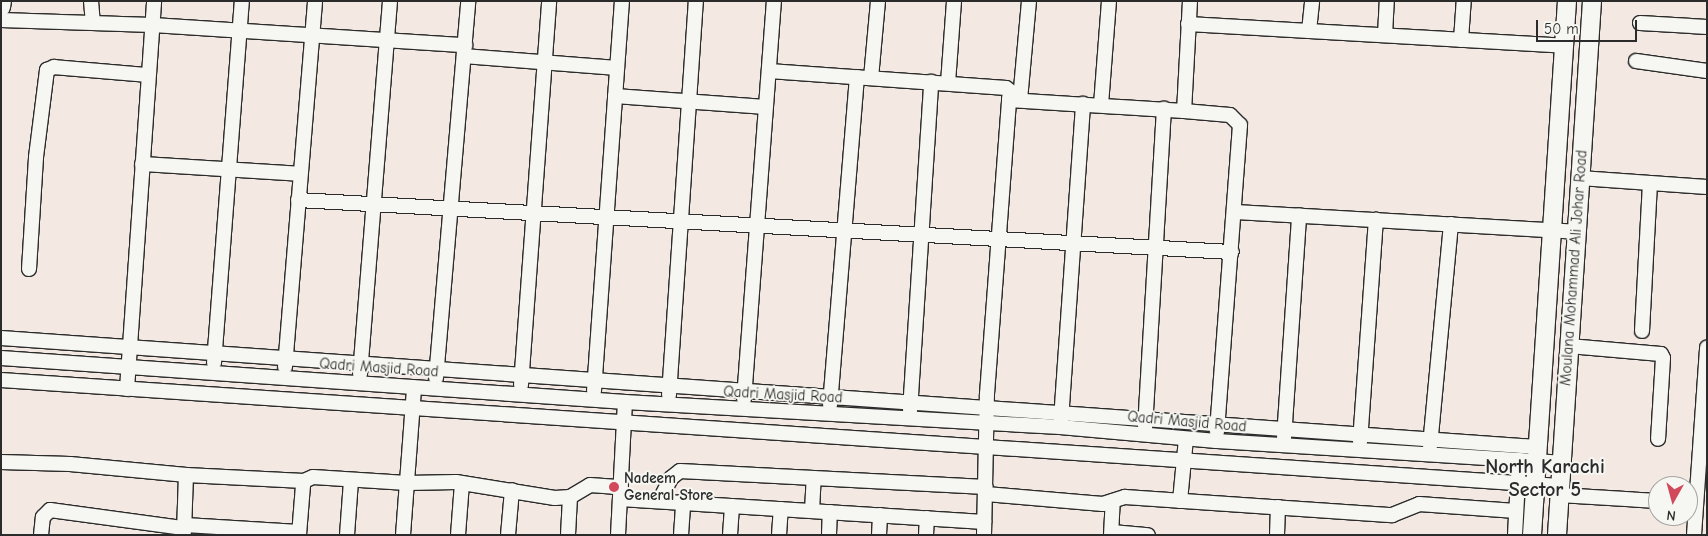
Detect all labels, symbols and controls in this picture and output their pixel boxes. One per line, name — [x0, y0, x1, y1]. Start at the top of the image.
scale bar — [1538, 10, 1639, 42]
text: 50 m — [1544, 20, 1579, 38]
street label: Moulana Mohammad Ali Johar Road — [1557, 149, 1591, 387]
street label: Qadri Masjid Road — [319, 355, 439, 381]
street label: Qadri Masjid Road — [723, 383, 843, 407]
street label: Qadri Masjid Road — [1127, 408, 1247, 436]
district label: North Karachi Sector 5 — [1485, 454, 1605, 501]
place label: Nadeem General Store — [624, 469, 713, 504]
north arrow — [1648, 476, 1698, 526]
marker: Nadeem General Store — [608, 481, 620, 493]
text: N — [1666, 506, 1677, 524]

